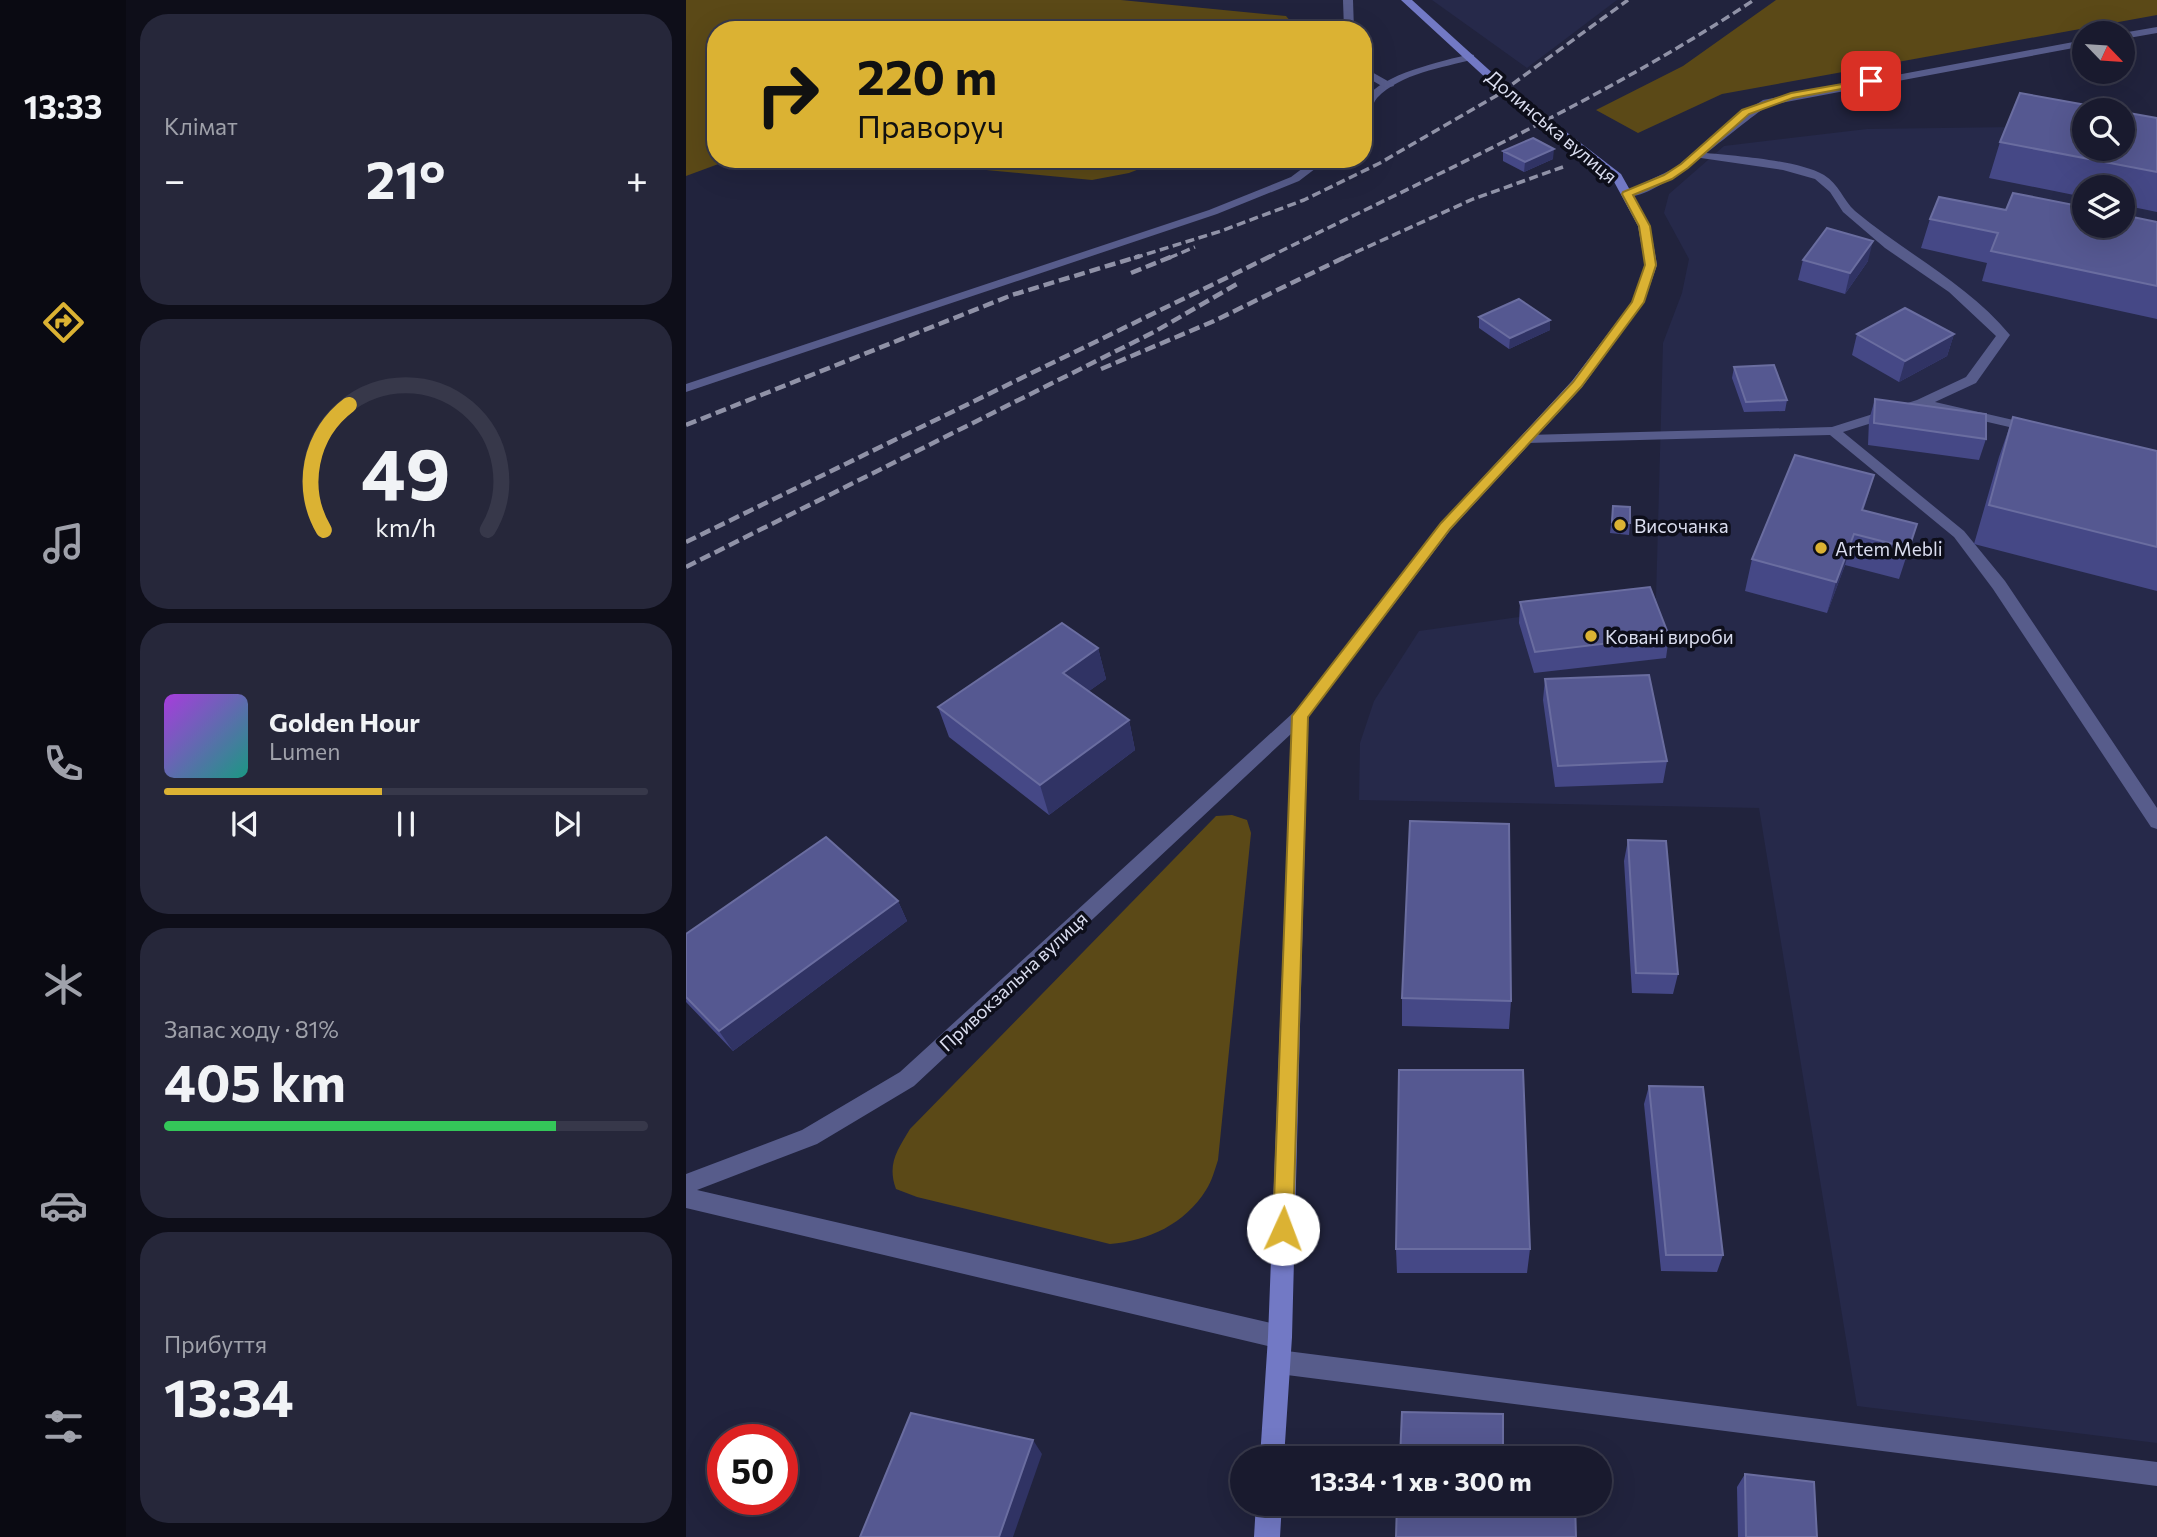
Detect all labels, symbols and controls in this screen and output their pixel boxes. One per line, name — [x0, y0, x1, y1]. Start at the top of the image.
north arrow — [2072, 21, 2135, 84]
map controls — [2072, 21, 2135, 238]
text: 220 m — [857, 45, 997, 105]
icon: right — [742, 49, 833, 140]
pin — [1841, 51, 1901, 111]
icon: arrive — [1852, 62, 1890, 100]
street label: Долинська вулиця — [1482, 65, 1622, 187]
text: 13:33 — [24, 86, 102, 126]
button: search — [2072, 98, 2135, 161]
text: Праворуч — [857, 105, 1004, 145]
text: Клімат — [164, 112, 238, 140]
text: 21° — [366, 146, 445, 210]
text: − — [164, 155, 186, 202]
text: + — [626, 155, 648, 202]
button: layers — [2072, 175, 2135, 238]
icon: directions — [39, 298, 88, 347]
text: 49 — [361, 426, 451, 515]
text: km/h — [376, 512, 436, 542]
place label: Височанка — [1634, 514, 1729, 537]
marker: Височанка — [1612, 517, 1628, 533]
icon: music — [39, 519, 88, 568]
place label: Artem Mebli — [1835, 537, 1943, 560]
marker: Artem Mebli — [1813, 540, 1829, 556]
place label: Ковані вироби — [1605, 625, 1734, 648]
marker: Ковані вироби — [1583, 628, 1599, 644]
text: Golden Hour — [269, 706, 420, 737]
text: Lumen — [269, 737, 340, 765]
icon: phone — [39, 739, 88, 788]
icon: previous — [226, 805, 264, 843]
icon: pause — [387, 805, 425, 843]
icon: next — [548, 805, 586, 843]
street label: Привокзальна вулиця — [934, 906, 1092, 1056]
icon: climate — [39, 960, 88, 1009]
text: Запас ходу · 81% — [164, 1015, 339, 1043]
text: 405 km — [164, 1049, 346, 1113]
icon: car — [39, 1181, 88, 1230]
position arrow — [1246, 1192, 1320, 1266]
text: Прибуття — [164, 1330, 267, 1358]
text: 13:34 — [164, 1364, 294, 1428]
icon: filters — [39, 1402, 88, 1451]
speed limit sign: 50 — [707, 1424, 798, 1515]
text: 13:34 · 1 хв · 300 m — [1310, 1465, 1532, 1496]

